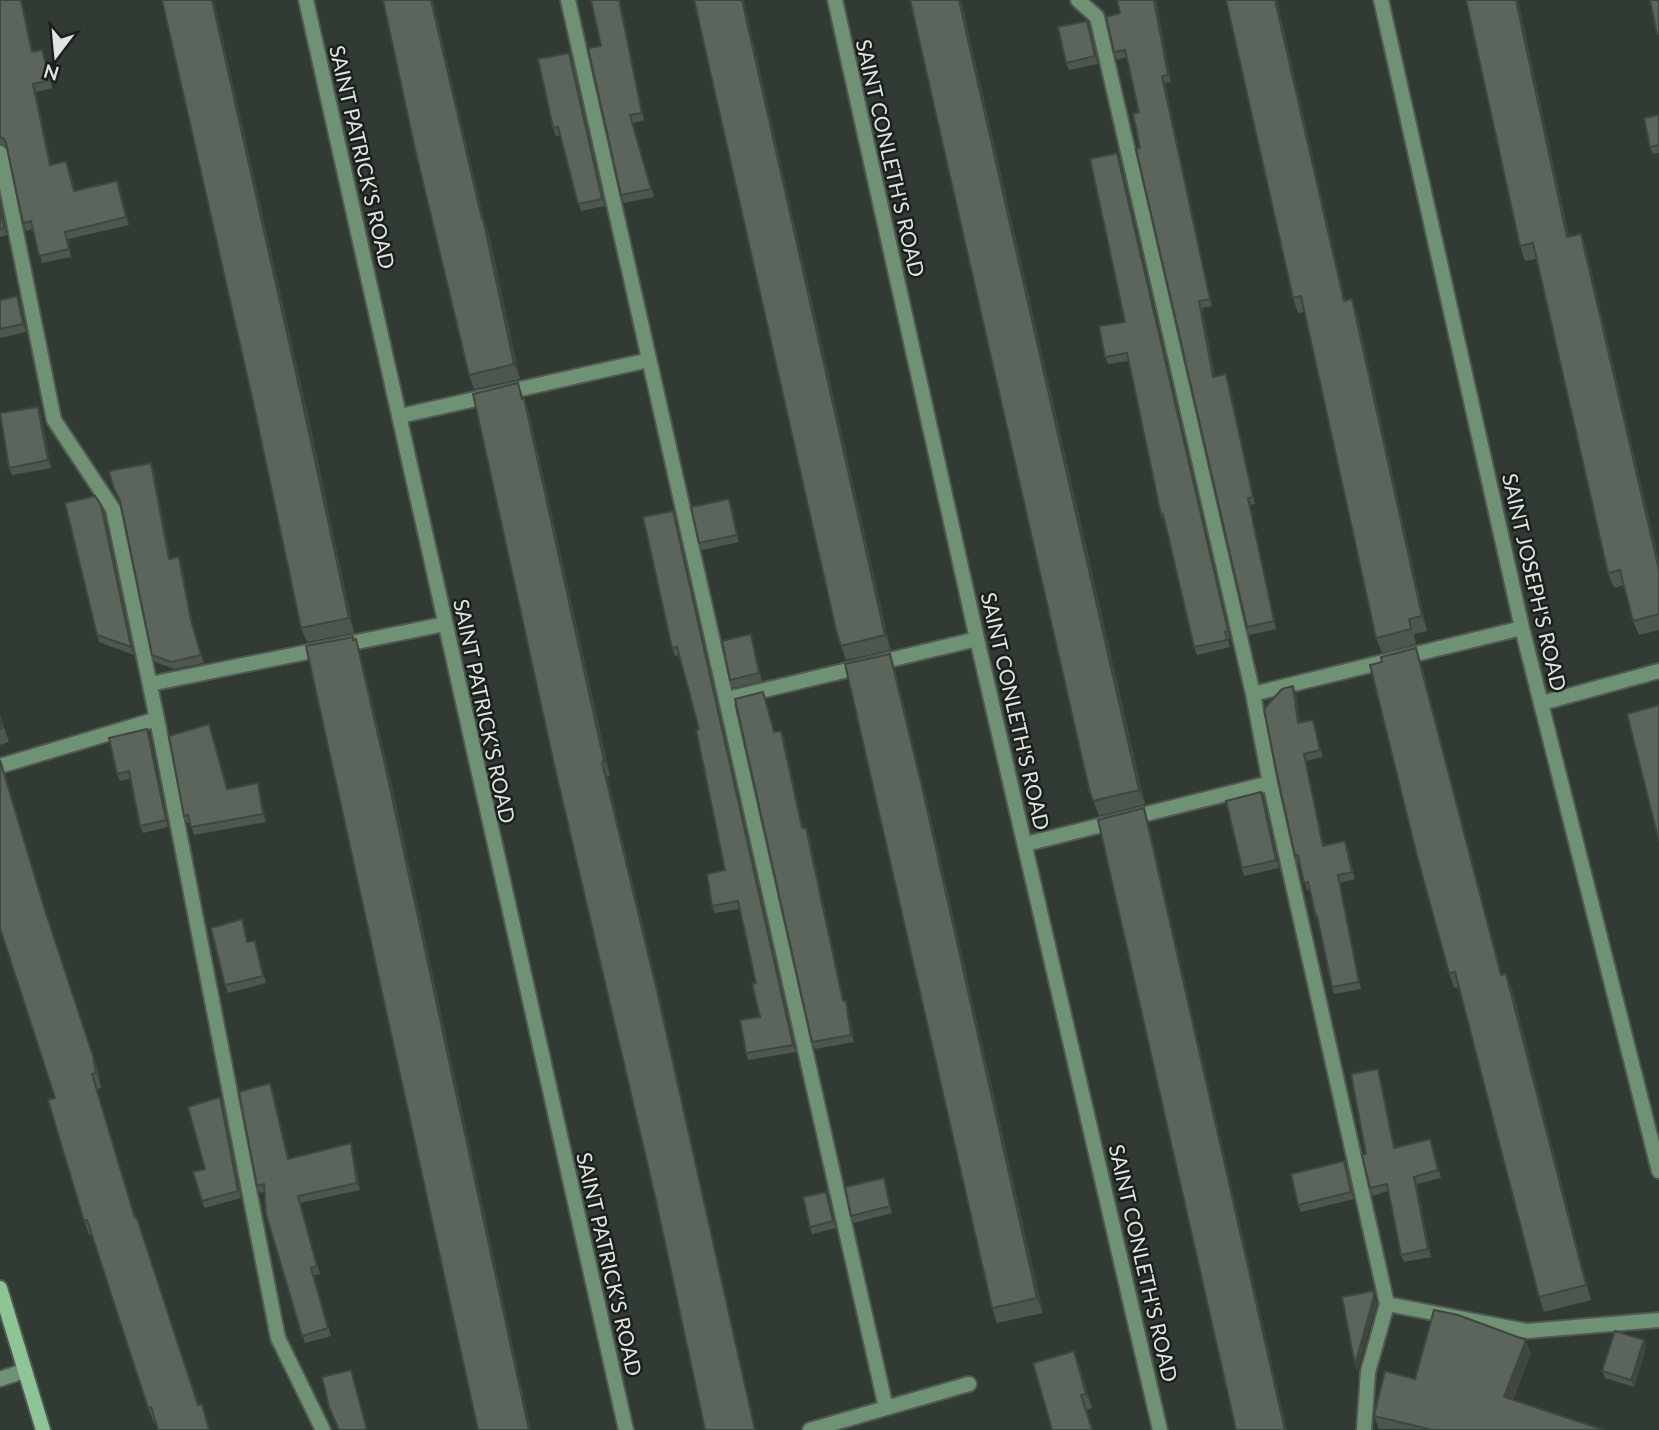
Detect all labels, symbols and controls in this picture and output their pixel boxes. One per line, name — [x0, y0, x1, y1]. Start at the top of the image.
north arrow — [21, 21, 91, 91]
street label: SAINT CONLETH'S ROAD — [851, 37, 931, 279]
street label: SAINT PATRICK'S ROAD — [325, 43, 401, 271]
text: N — [41, 60, 61, 86]
street label: SAINT JOSEPH'S ROAD — [1498, 471, 1572, 693]
street label: SAINT CONLETH'S ROAD — [976, 590, 1056, 832]
street label: SAINT PATRICK'S ROAD — [449, 597, 521, 825]
street label: SAINT CONLETH'S ROAD — [1104, 1142, 1184, 1384]
street label: SAINT PATRICK'S ROAD — [572, 1150, 648, 1378]

